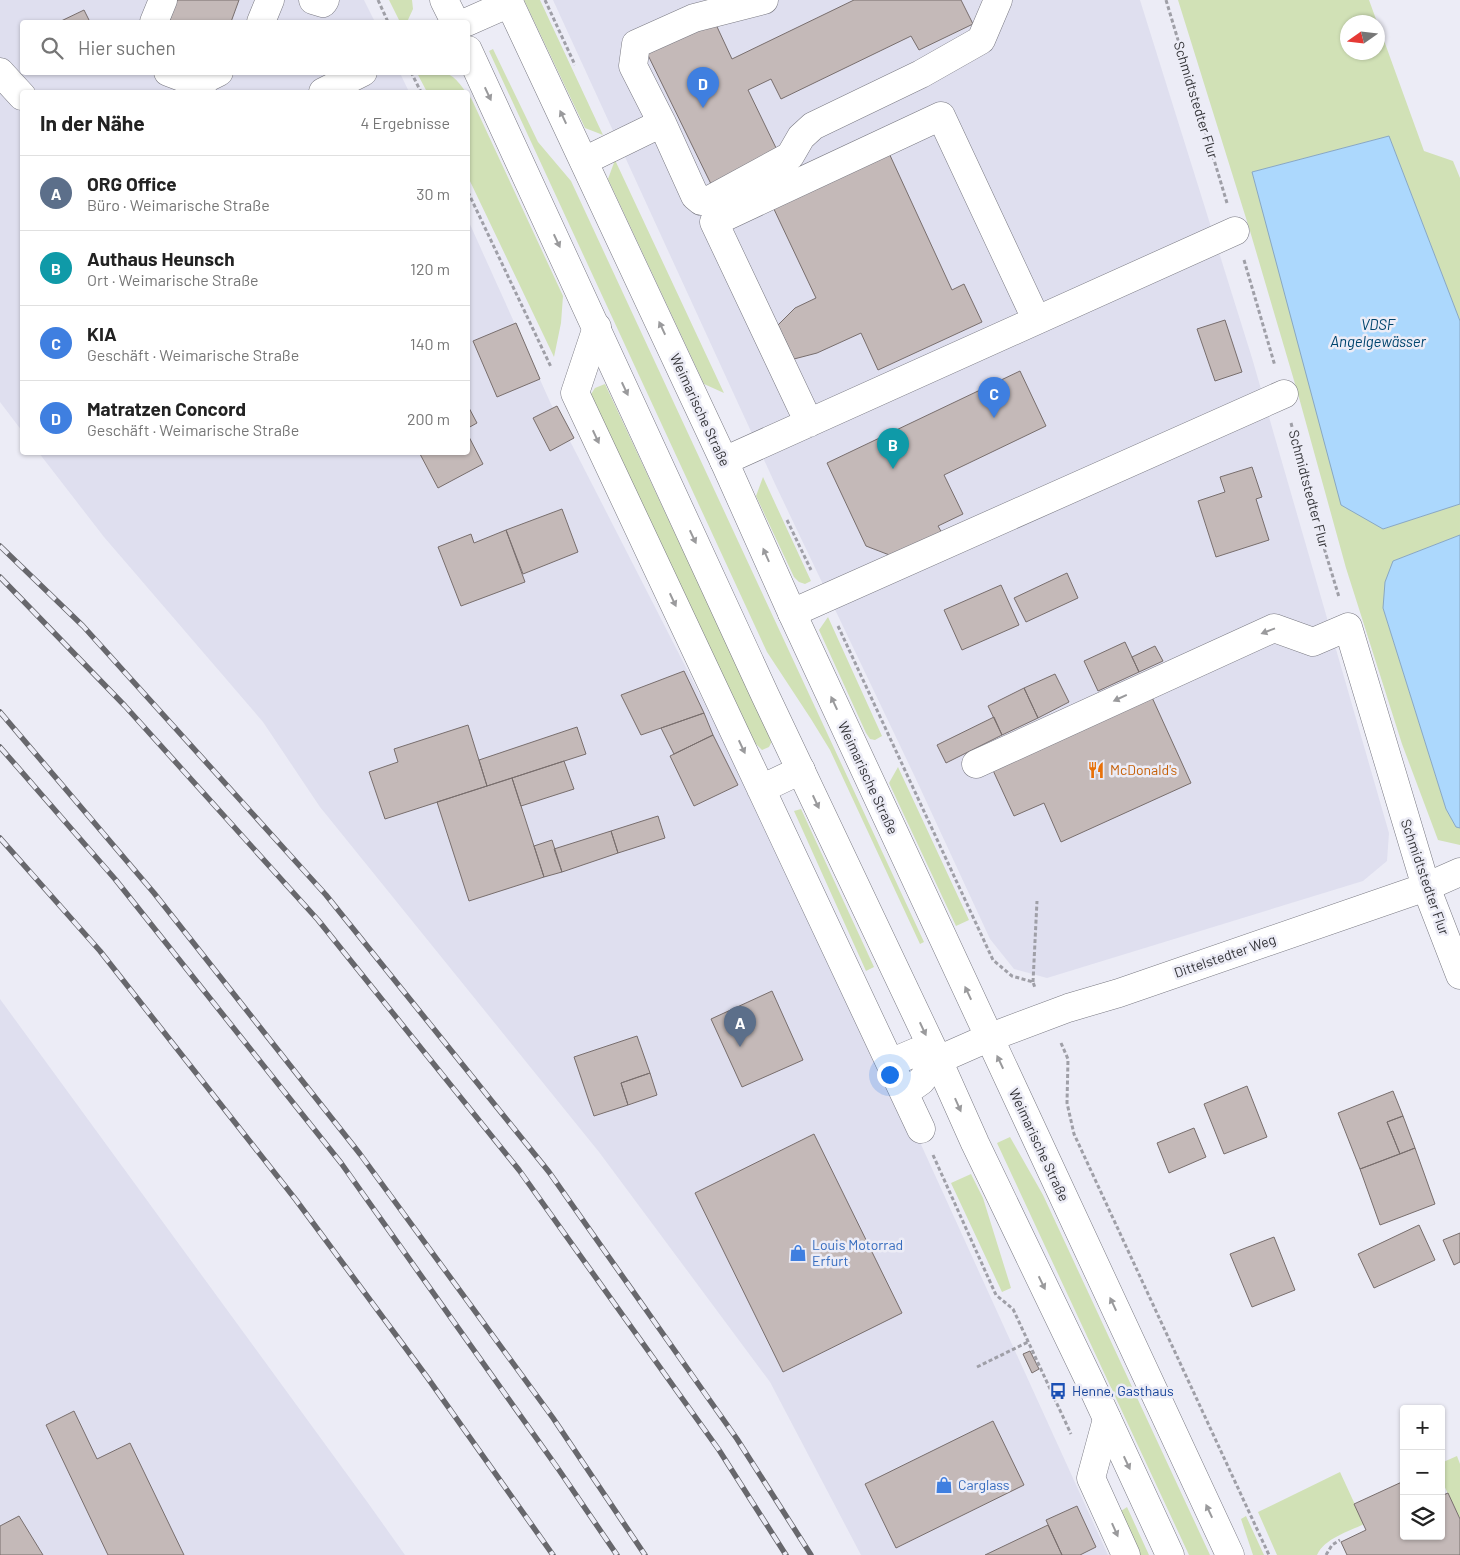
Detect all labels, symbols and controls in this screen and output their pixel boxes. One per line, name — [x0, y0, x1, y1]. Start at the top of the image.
north arrow — [1340, 15, 1385, 60]
search box — [20, 20, 470, 75]
icon: search — [38, 34, 66, 62]
text: Hier suchen — [78, 36, 176, 59]
street label: Schmidtstedter Flur — [1171, 39, 1222, 160]
pin: D — [687, 67, 719, 108]
one-way arrow — [484, 87, 492, 101]
text: In der Nähe — [40, 110, 145, 135]
one-way arrow — [559, 110, 567, 124]
text: 4 Ergebnisse — [360, 113, 450, 132]
text: ORG Office — [87, 172, 177, 195]
text: A — [51, 184, 61, 203]
text: 30 m — [416, 184, 450, 203]
text: Büro · Weimarische Straße — [87, 195, 270, 214]
one-way arrow — [553, 234, 561, 248]
text: Authaus Heunsch — [87, 247, 235, 270]
text: B — [51, 259, 61, 278]
text: 120 m — [410, 259, 450, 278]
text: Ort · Weimarische Straße — [87, 270, 259, 289]
water label: VDSF Angelgewässer — [1330, 315, 1426, 350]
one-way arrow — [657, 321, 665, 335]
text: KIA — [87, 322, 117, 345]
text: C — [51, 334, 61, 353]
text: 140 m — [410, 334, 450, 353]
text: Geschäft · Weimarische Straße — [87, 345, 299, 364]
street label: Weimarische Straße — [667, 351, 734, 469]
pin: C — [978, 377, 1010, 418]
one-way arrow — [621, 382, 629, 396]
text: Matratzen Concord — [87, 397, 246, 420]
text: D — [51, 409, 61, 428]
text: 200 m — [407, 409, 450, 428]
text: Geschäft · Weimarische Straße — [87, 420, 299, 439]
pin: B — [877, 428, 909, 469]
street label: Schmidtstedter Flur — [1286, 428, 1333, 550]
one-way arrow — [592, 430, 600, 445]
one-way arrow — [688, 529, 697, 544]
one-way arrow — [762, 548, 770, 562]
one-way arrow — [669, 593, 677, 607]
one-way arrow — [1260, 627, 1275, 635]
one-way arrow — [1113, 695, 1127, 703]
one-way arrow — [829, 696, 837, 710]
street label: Weimarische Straße — [835, 719, 902, 837]
one-way arrow — [738, 740, 746, 754]
restaurant icon: McDonald's — [1086, 760, 1106, 780]
place label: McDonald's — [1110, 761, 1178, 778]
one-way arrow — [813, 795, 821, 809]
street label: Schmidtstedter Flur — [1398, 817, 1453, 937]
street label: Dittelstedter Weg — [1172, 930, 1278, 981]
one-way arrow — [964, 986, 972, 1000]
pin: A — [724, 1006, 756, 1047]
one-way arrow — [920, 1022, 928, 1036]
one-way arrow — [995, 1055, 1003, 1069]
your location — [877, 1062, 903, 1088]
street label: Weimarische Straße — [1006, 1086, 1073, 1204]
one-way arrow — [954, 1098, 962, 1112]
place label: Louis Motorrad Erfurt — [812, 1236, 903, 1269]
shop icon: Louis Motorrad Erfurt — [788, 1243, 808, 1263]
one-way arrow — [1038, 1276, 1046, 1290]
one-way arrow — [1108, 1297, 1116, 1311]
bus stop icon: Henne, Gasthaus — [1048, 1381, 1068, 1401]
place label: Henne, Gasthaus — [1072, 1382, 1174, 1399]
map controls — [1400, 1405, 1445, 1540]
button: + — [1400, 1405, 1445, 1450]
button: − — [1400, 1450, 1445, 1495]
one-way arrow — [1124, 1456, 1132, 1470]
shop icon: Carglass — [934, 1475, 954, 1495]
place label: Carglass — [958, 1476, 1010, 1493]
button: layers — [1400, 1495, 1445, 1540]
one-way arrow — [1205, 1504, 1213, 1518]
one-way arrow — [1112, 1523, 1120, 1537]

